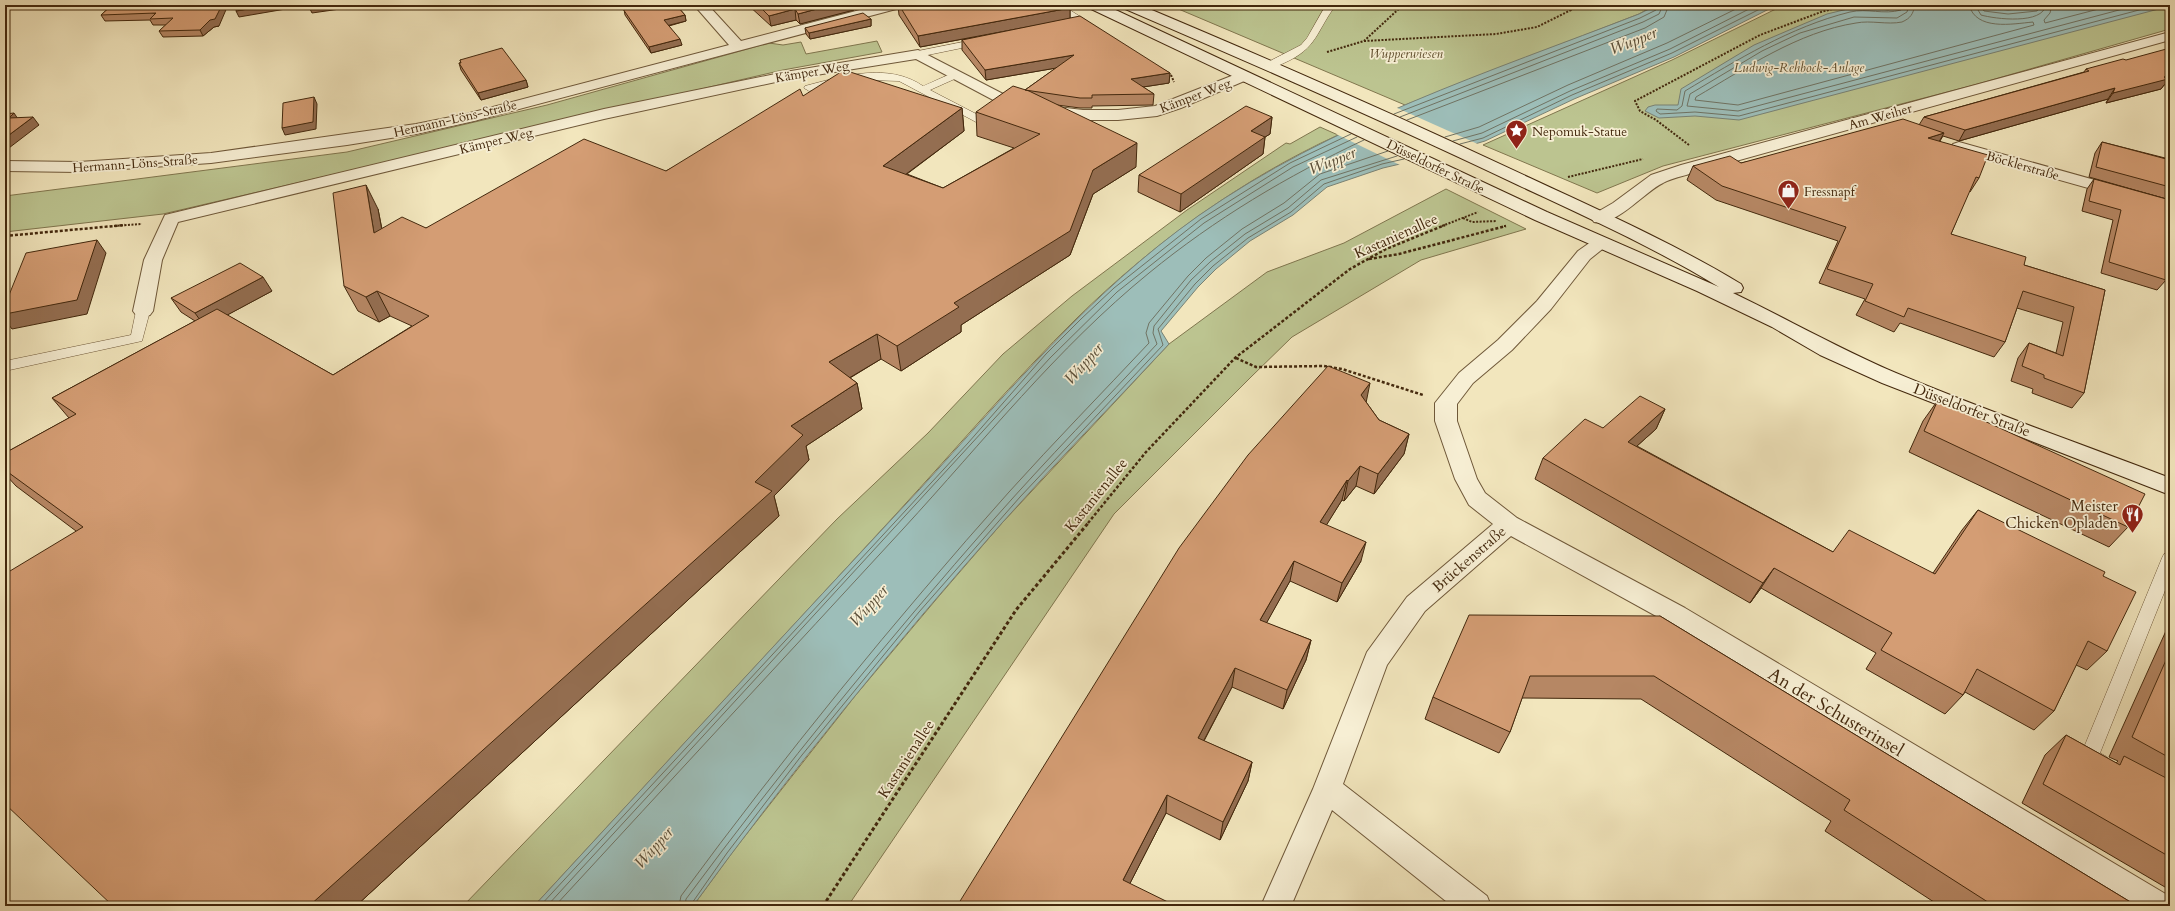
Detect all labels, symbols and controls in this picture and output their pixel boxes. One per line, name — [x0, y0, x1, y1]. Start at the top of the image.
water label: Wupper — [1606, 21, 1661, 60]
park label: Wupperwiesen — [1369, 45, 1443, 63]
street label: Kämper Weg — [774, 56, 851, 87]
park label: Ludwig-Rehbock-Anlage — [1734, 59, 1865, 77]
street label: Kämper Weg — [1157, 74, 1234, 118]
street label: Hermann-Löns-Straße — [392, 96, 519, 142]
street label: Am Weiher — [1846, 99, 1914, 135]
place icon: Nepomuk-Statue — [1503, 118, 1529, 151]
street label: Kämper Weg — [458, 123, 535, 159]
place label: Nepomuk-Statue — [1532, 123, 1627, 141]
street label: Düsseldorfer Straße — [1384, 135, 1488, 198]
water label: Wupper — [1305, 141, 1360, 180]
street label: Böcklerstraße — [1984, 147, 2061, 185]
street label: Hermann-Löns-Straße — [72, 151, 199, 177]
shop icon: Fressnapf — [1775, 178, 1801, 211]
place label: Fressnapf — [1804, 183, 1857, 201]
street label: Kastanienallee — [1351, 209, 1441, 263]
water label: Wupper — [1059, 337, 1109, 389]
street label: Düsseldorfer Straße — [1911, 379, 2033, 442]
street label: Kastanienallee — [1060, 454, 1132, 536]
place label: Meister Chicken Opladen — [2005, 496, 2119, 533]
restaurant icon: Meister Chicken Opladen — [2120, 502, 2146, 535]
street label: Brückenstraße — [1428, 521, 1510, 597]
water label: Wupper — [844, 579, 894, 631]
street label: An der Schusterinsel — [1763, 662, 1909, 763]
street label: Kastanienallee — [873, 716, 939, 802]
water label: Wupper — [629, 821, 679, 873]

